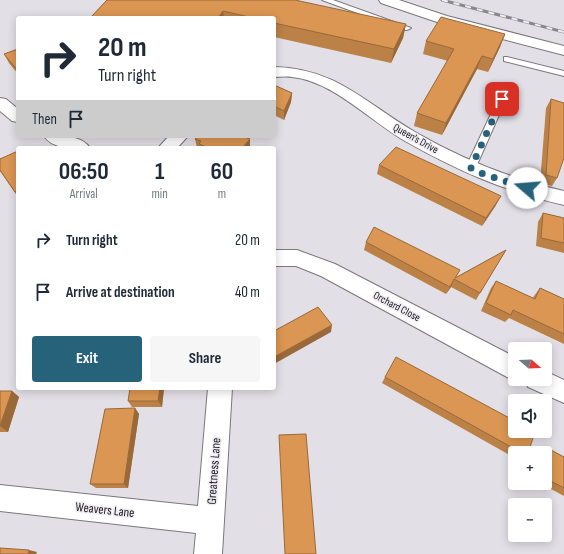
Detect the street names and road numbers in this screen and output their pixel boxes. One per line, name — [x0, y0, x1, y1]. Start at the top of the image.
street label: Queen's Drive — [391, 121, 441, 156]
street label: Orchard Close — [371, 289, 423, 324]
street label: Greatness Lane — [204, 437, 224, 505]
street label: Weavers Lane — [75, 499, 135, 521]

